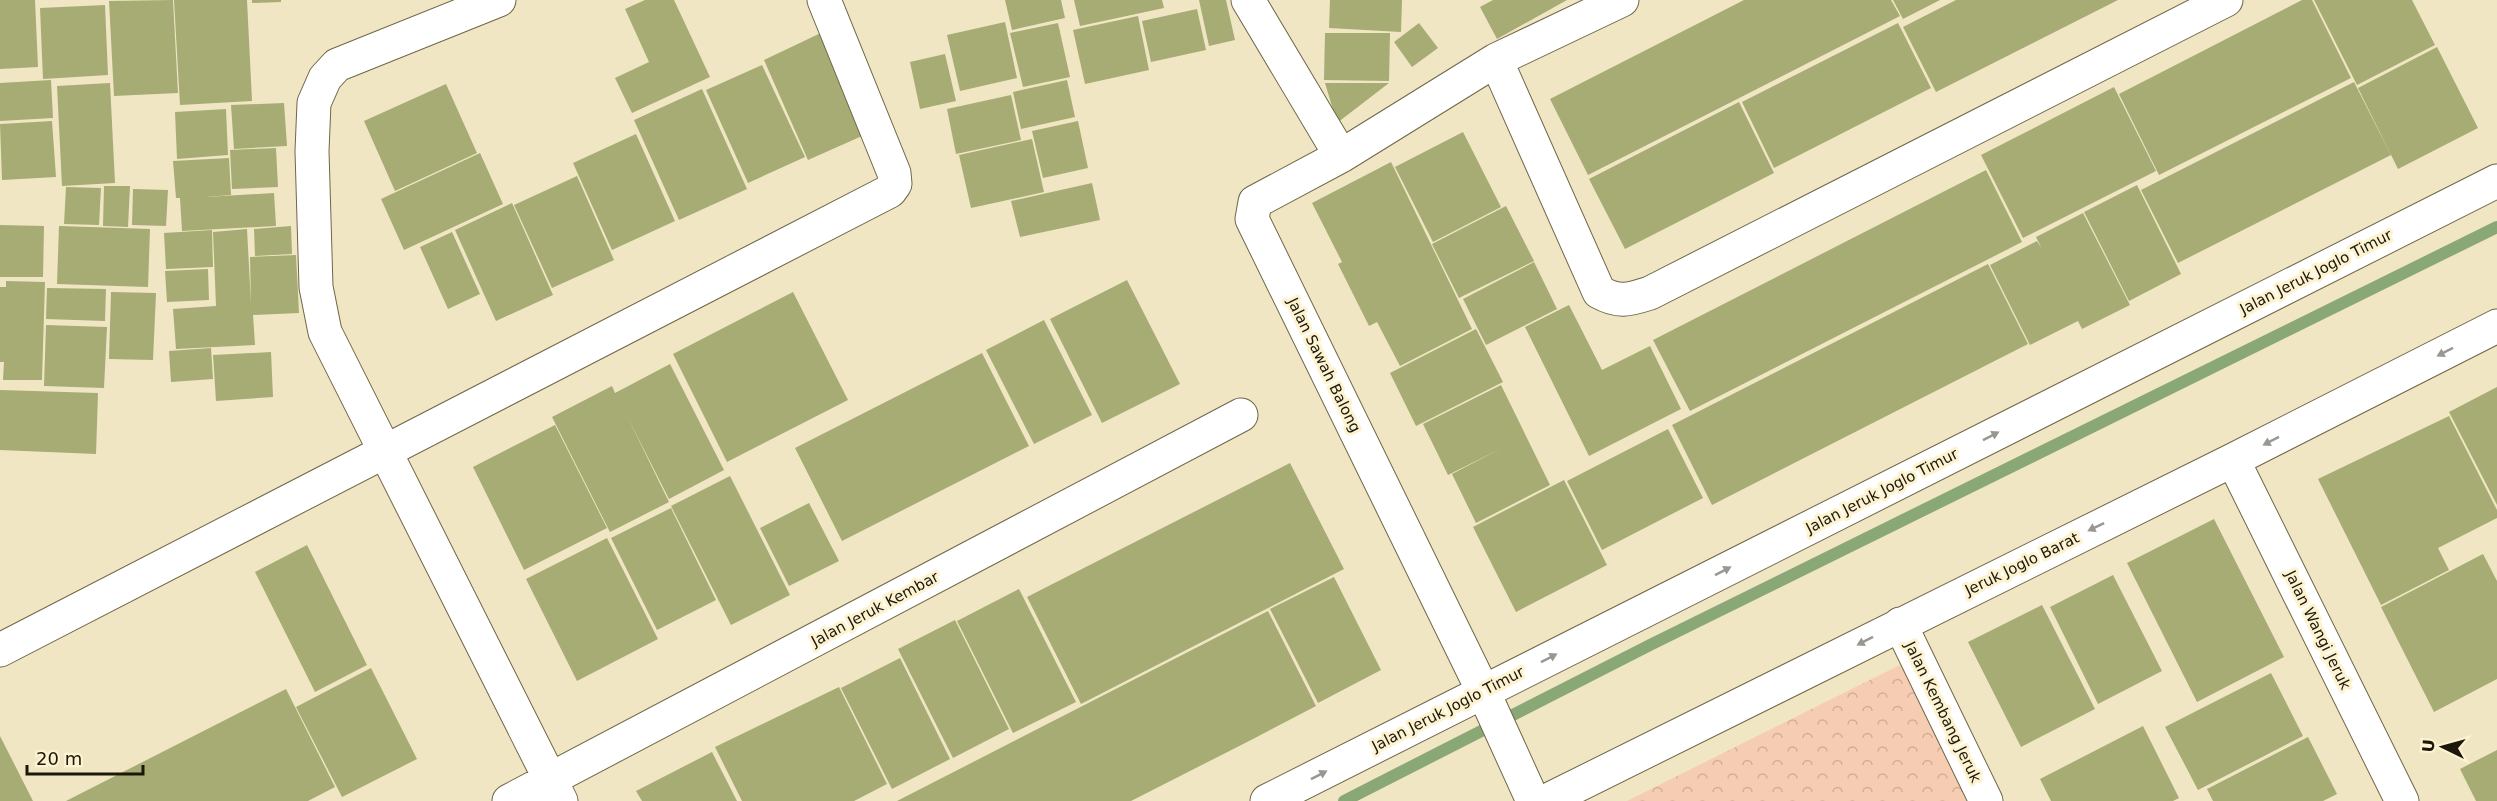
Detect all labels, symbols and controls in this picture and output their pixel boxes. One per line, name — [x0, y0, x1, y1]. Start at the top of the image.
street label: Jalan Jeruk Joglo Timur — [2236, 225, 2396, 319]
street label: Jalan Sawah Balong — [1283, 294, 1364, 435]
one-way arrow — [2436, 347, 2453, 357]
one-way arrow — [1983, 431, 2000, 440]
one-way arrow — [2262, 435, 2280, 445]
street label: Jalan Jeruk Joglo Timur — [1802, 444, 1962, 538]
one-way arrow — [2088, 522, 2105, 532]
street label: Jeruk Joglo Barat — [1961, 529, 2082, 600]
one-way arrow — [1715, 566, 1732, 575]
street label: Jalan Jeruk Kembar — [807, 567, 943, 651]
street label: Jalan Wangi Jeruk — [2281, 567, 2355, 693]
one-way arrow — [1856, 636, 1873, 646]
street label: Jalan Kembang Jeruk — [1901, 638, 1985, 786]
one-way arrow — [1541, 654, 1558, 663]
street label: Jalan Jeruk Joglo Timur — [1368, 662, 1528, 756]
north arrow — [2413, 717, 2473, 777]
scale bar — [27, 738, 142, 776]
text: U — [2419, 738, 2439, 753]
text: 20 m — [36, 748, 82, 769]
one-way arrow — [1310, 770, 1328, 780]

